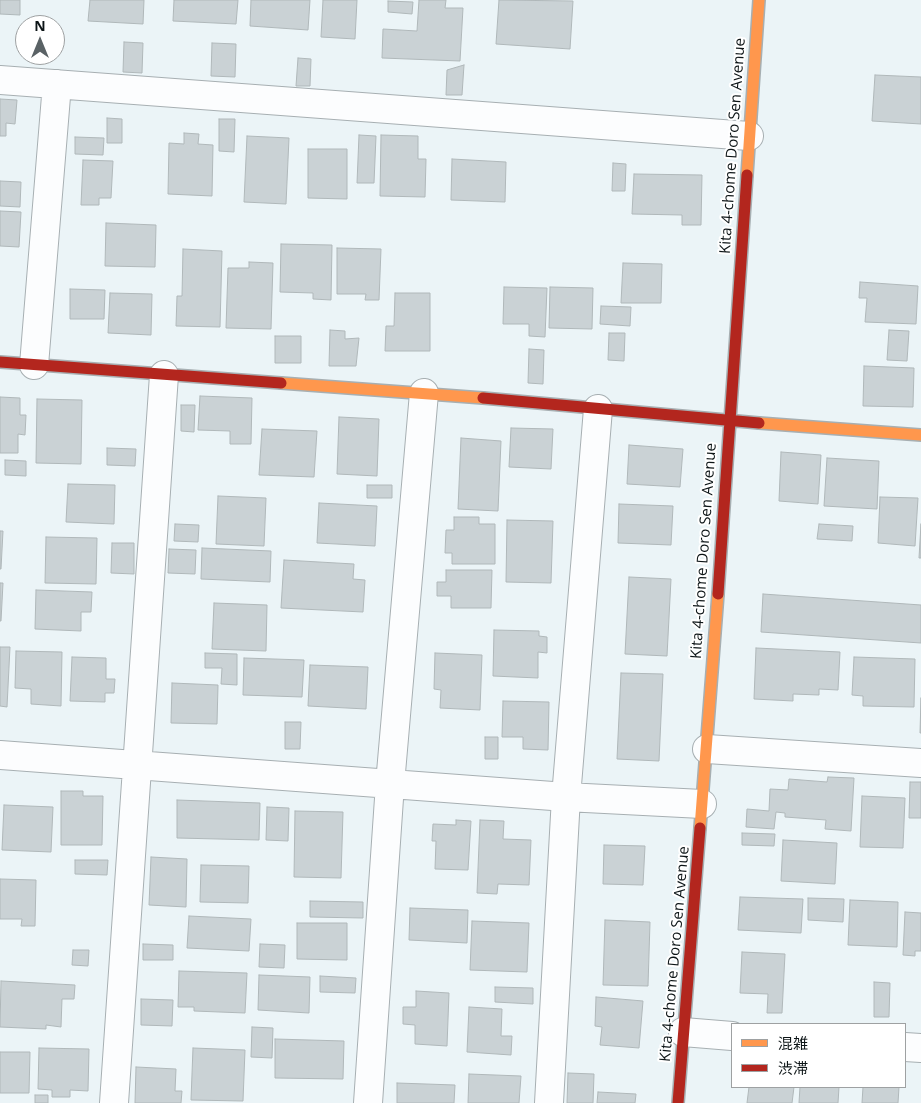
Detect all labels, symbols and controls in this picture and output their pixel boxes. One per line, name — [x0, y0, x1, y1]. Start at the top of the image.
north arrow — [15, 15, 65, 65]
text: N — [34, 16, 46, 35]
street label: Kita 4-chome Doro Sen Avenue — [716, 37, 750, 255]
street label: Kita 4-chome Doro Sen Avenue — [687, 442, 721, 660]
street label: Kita 4-chome Doro Sen Avenue — [657, 845, 693, 1063]
legend — [731, 1023, 906, 1088]
text: 混雑 — [778, 1033, 808, 1053]
text: 渋滞 — [778, 1058, 808, 1078]

